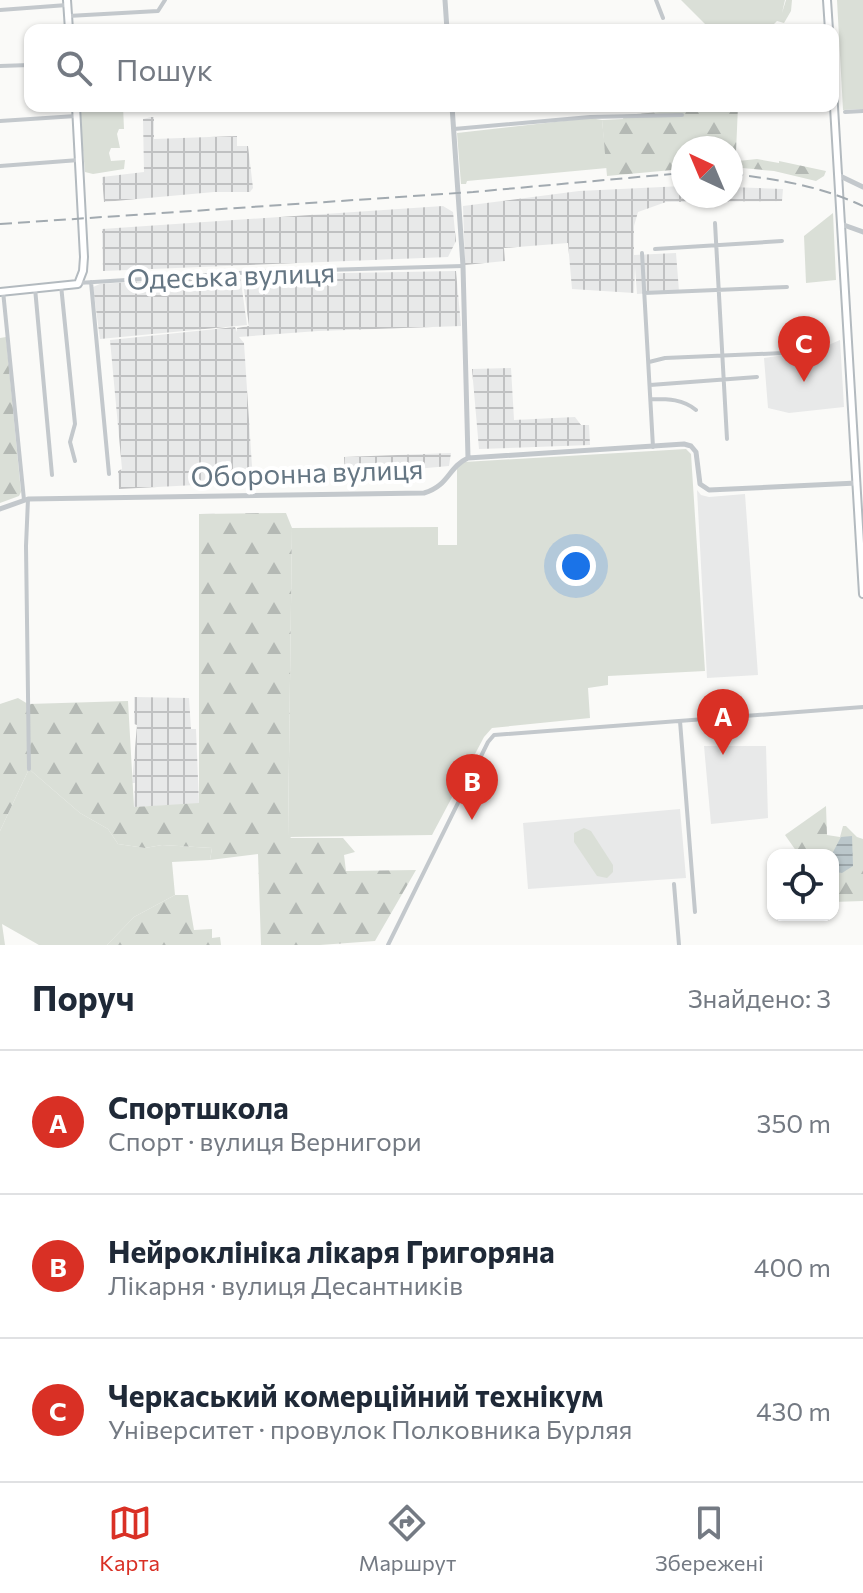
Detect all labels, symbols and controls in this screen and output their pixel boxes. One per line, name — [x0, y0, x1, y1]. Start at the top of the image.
search box — [24, 24, 839, 112]
icon: search — [52, 46, 96, 90]
text: Пошук — [116, 50, 213, 87]
north arrow — [671, 136, 743, 208]
street label: Одеська вулиця — [126, 254, 336, 296]
pin: C — [778, 316, 830, 382]
street label: Оборонна вулиця — [190, 451, 424, 493]
your location — [556, 546, 596, 586]
pin: A — [697, 689, 749, 755]
pin: B — [446, 754, 498, 820]
map controls — [767, 849, 839, 921]
button: locate — [767, 849, 839, 921]
text: Поруч — [32, 976, 135, 1018]
text: Знайдено: 3 — [688, 982, 831, 1013]
text: Спортшкола — [108, 1088, 289, 1125]
text: A — [49, 1107, 67, 1138]
text: 350 m — [757, 1107, 831, 1138]
text: Спорт · вулиця Вернигори — [108, 1125, 422, 1156]
text: Нейроклініка лікаря Григоряна — [108, 1232, 555, 1269]
text: B — [49, 1251, 67, 1282]
text: 400 m — [754, 1251, 831, 1282]
text: Лікарня · вулиця Десантників — [108, 1269, 463, 1300]
text: Черкаський комерційний технікум — [108, 1376, 604, 1413]
text: C — [49, 1395, 67, 1426]
text: 430 m — [756, 1395, 831, 1426]
text: Університет · провулок Полковника Бурляя — [108, 1413, 632, 1444]
tab: Карта — [99, 1501, 160, 1576]
tab: Маршрут — [359, 1501, 456, 1576]
tab: Збережені — [655, 1501, 764, 1576]

